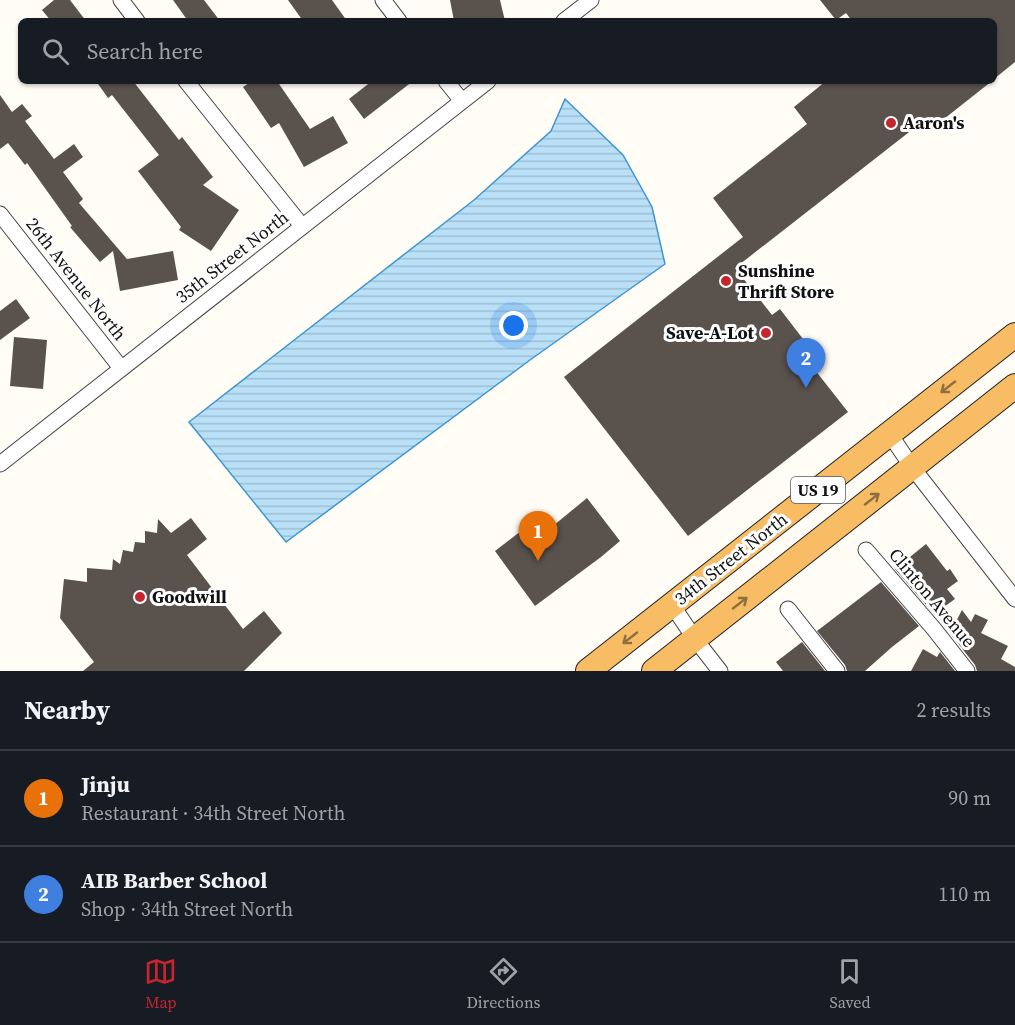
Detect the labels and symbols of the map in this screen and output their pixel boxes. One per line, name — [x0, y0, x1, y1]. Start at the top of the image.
place label: Aaron's — [903, 110, 964, 135]
marker: Aaron's — [884, 116, 898, 130]
street label: 35th Street North — [170, 204, 294, 309]
street label: 26th Avenue North — [20, 212, 132, 346]
place label: Sunshine Thrift Store — [738, 258, 834, 304]
marker: Sunshine Thrift Store — [719, 274, 733, 288]
your location — [499, 311, 528, 340]
place label: Save-A-Lot — [666, 320, 755, 345]
marker: Save-A-Lot — [759, 326, 773, 340]
pin: 2 — [786, 338, 826, 388]
one-way arrow — [941, 380, 957, 393]
road number: US 19 — [791, 477, 845, 503]
one-way arrow — [864, 492, 880, 505]
street label: 34th Street North — [669, 506, 793, 611]
pin: 1 — [518, 512, 558, 561]
street label: Clinton Avenue — [883, 543, 981, 653]
place label: Goodwill — [152, 584, 227, 609]
marker: Goodwill — [133, 590, 147, 604]
one-way arrow — [732, 596, 748, 609]
one-way arrow — [622, 631, 638, 644]

